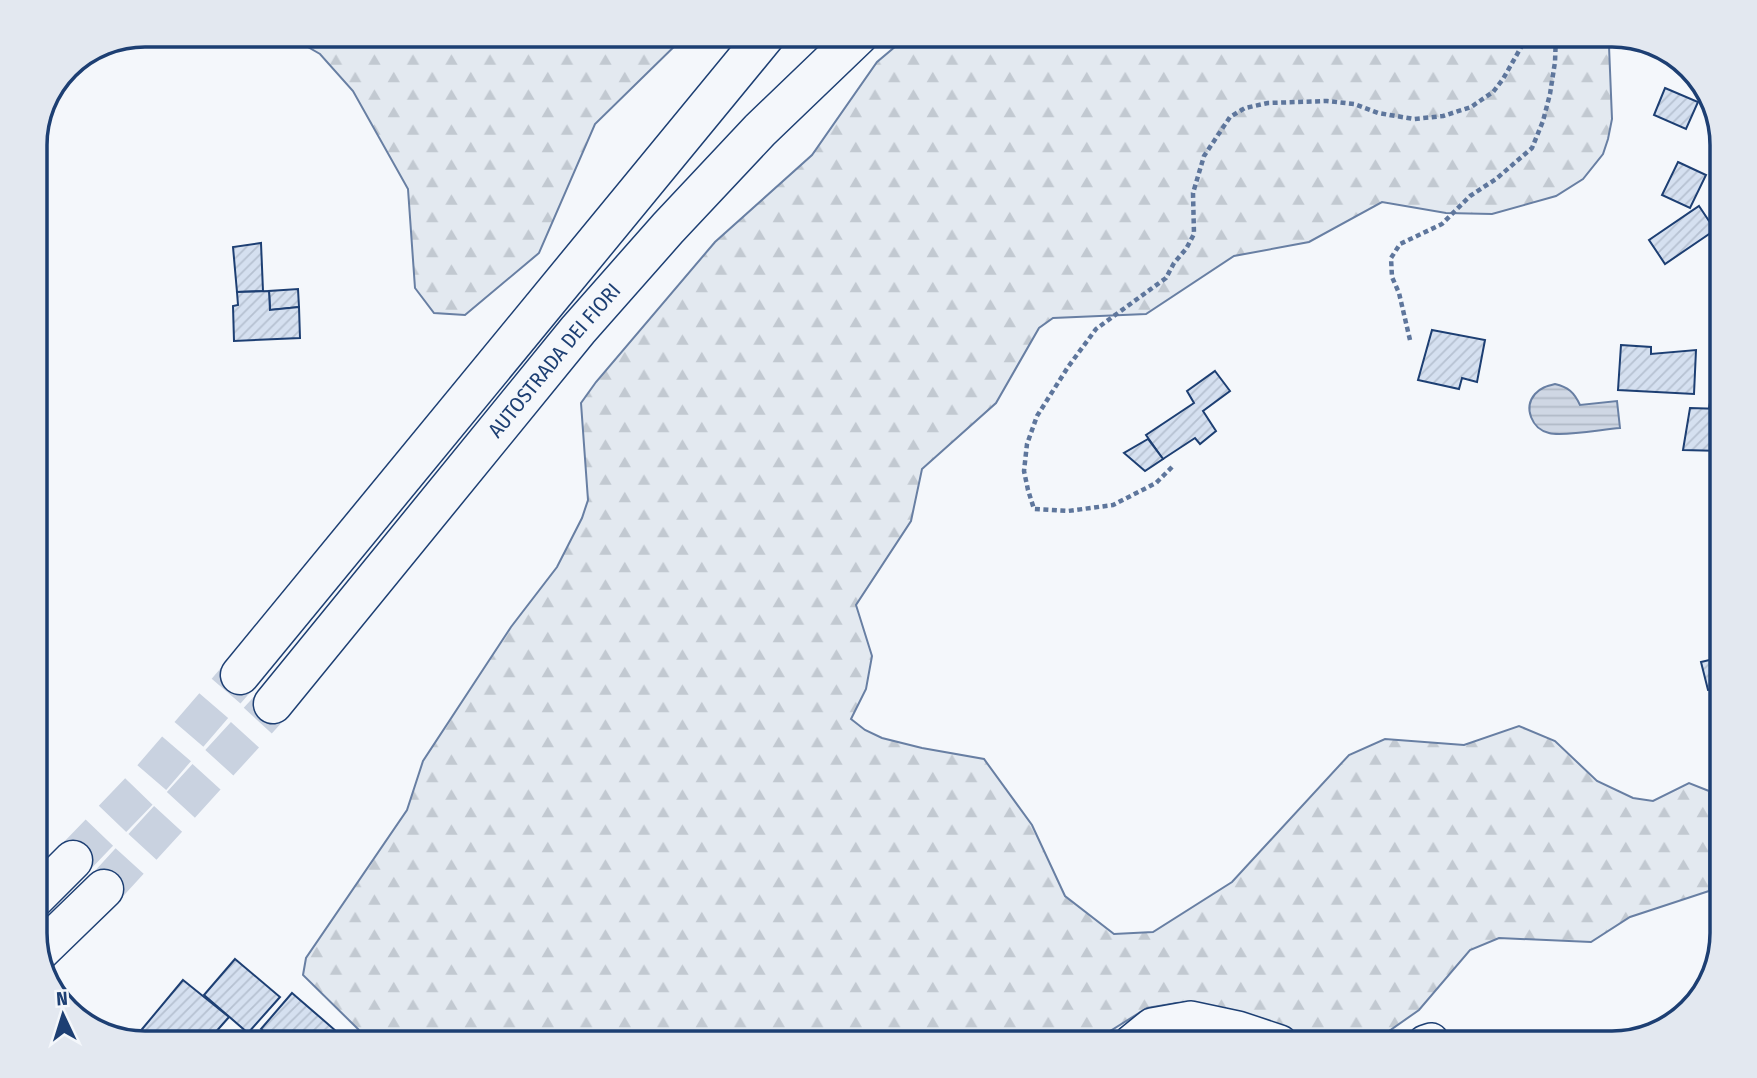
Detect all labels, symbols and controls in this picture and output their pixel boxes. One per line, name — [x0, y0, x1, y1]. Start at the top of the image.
street label: AUTOSTRADA DEI FIORI — [483, 278, 626, 443]
north arrow — [28, 980, 98, 1050]
text: N — [55, 987, 68, 1010]

